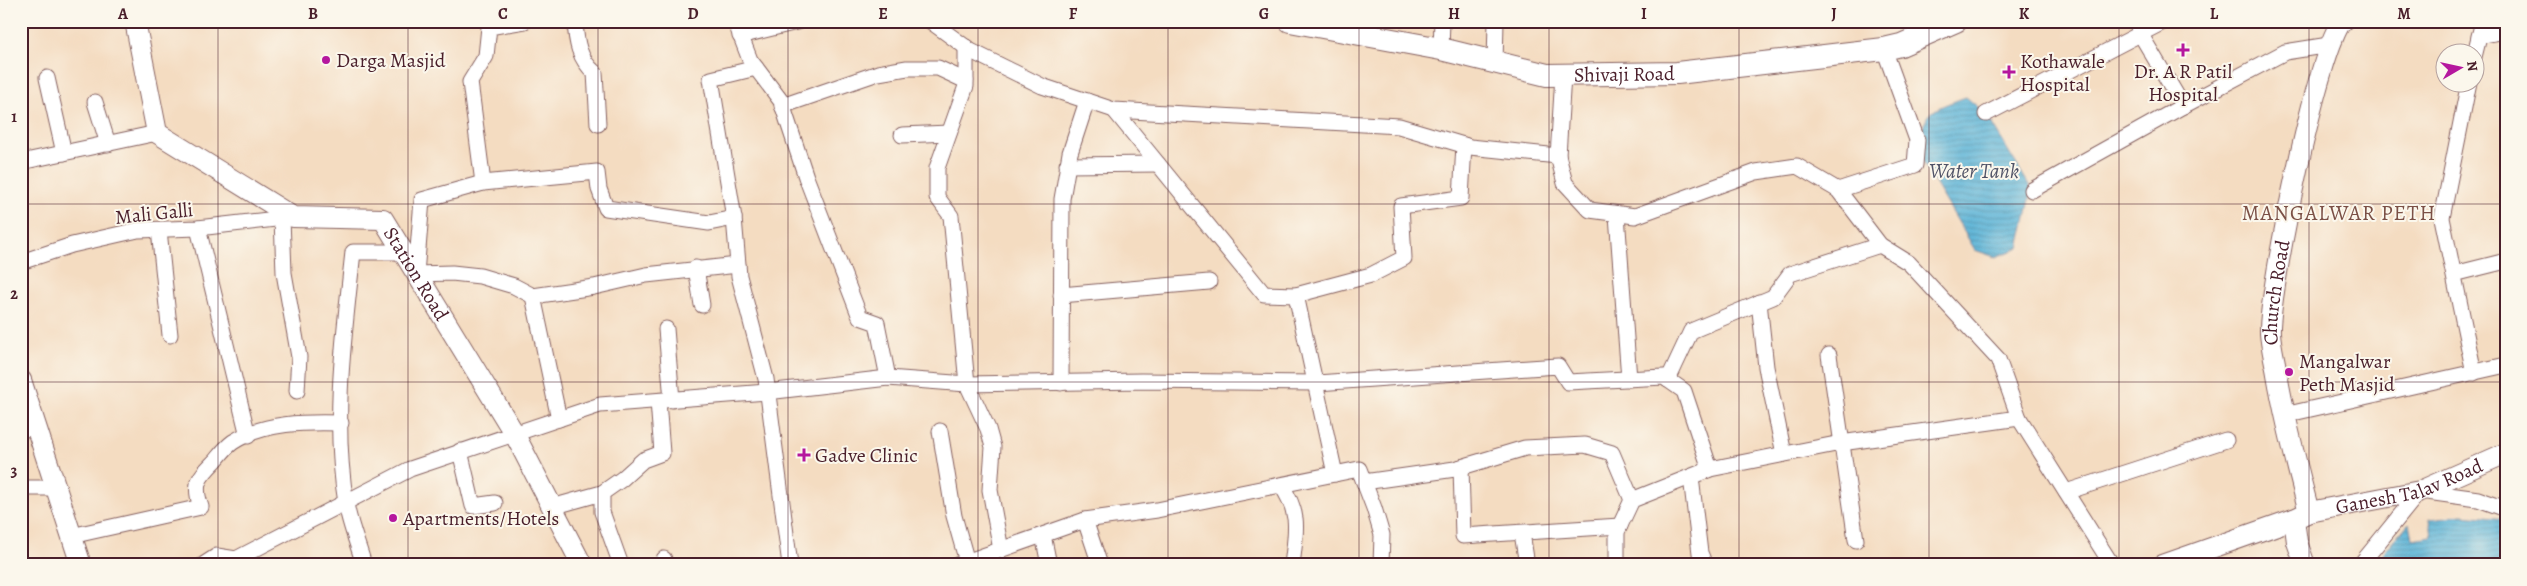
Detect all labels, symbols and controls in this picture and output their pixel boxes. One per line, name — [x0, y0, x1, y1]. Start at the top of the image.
text: A — [117, 3, 129, 25]
text: B — [308, 3, 318, 25]
text: C — [498, 3, 508, 25]
text: D — [687, 3, 699, 25]
text: E — [878, 3, 888, 25]
text: F — [1069, 3, 1078, 25]
text: G — [1259, 3, 1269, 25]
text: H — [1448, 3, 1460, 25]
text: I — [1641, 3, 1647, 25]
text: J — [1831, 3, 1837, 25]
text: K — [2019, 3, 2030, 25]
text: L — [2210, 3, 2219, 25]
text: M — [2397, 3, 2411, 25]
north arrow — [2434, 42, 2484, 92]
marker: Dr. A R Patil Hospital — [2176, 43, 2190, 57]
place label: Darga Masjid — [336, 47, 446, 74]
place label: Kothawale Hospital — [2020, 48, 2105, 98]
marker: Darga Masjid — [320, 54, 332, 66]
place label: Dr. A R Patil Hospital — [2134, 58, 2232, 108]
street label: Shivaji Road — [1574, 60, 1675, 89]
text: N — [2462, 60, 2483, 73]
marker: Kothawale Hospital — [2002, 65, 2016, 79]
text: 1 — [11, 106, 17, 128]
water label: Water Tank — [1929, 157, 2019, 185]
street label: Mali Galli — [114, 196, 194, 231]
district label: MANGALWAR PETH — [2242, 199, 2436, 227]
street label: Station Road — [377, 222, 455, 326]
street label: Church Road — [2257, 238, 2297, 347]
text: 2 — [10, 283, 18, 305]
place label: Mangalwar Peth Masjid — [2299, 348, 2395, 398]
marker: Mangalwar Peth Masjid — [2283, 366, 2295, 378]
place label: Gadve Clinic — [815, 442, 918, 469]
marker: Gadve Clinic — [797, 448, 811, 462]
street label: Ganesh Talav Road — [2333, 452, 2487, 521]
text: 3 — [11, 460, 18, 482]
place label: Apartments/Hotels — [402, 505, 559, 532]
marker: Apartments/Hotels — [387, 512, 399, 524]

